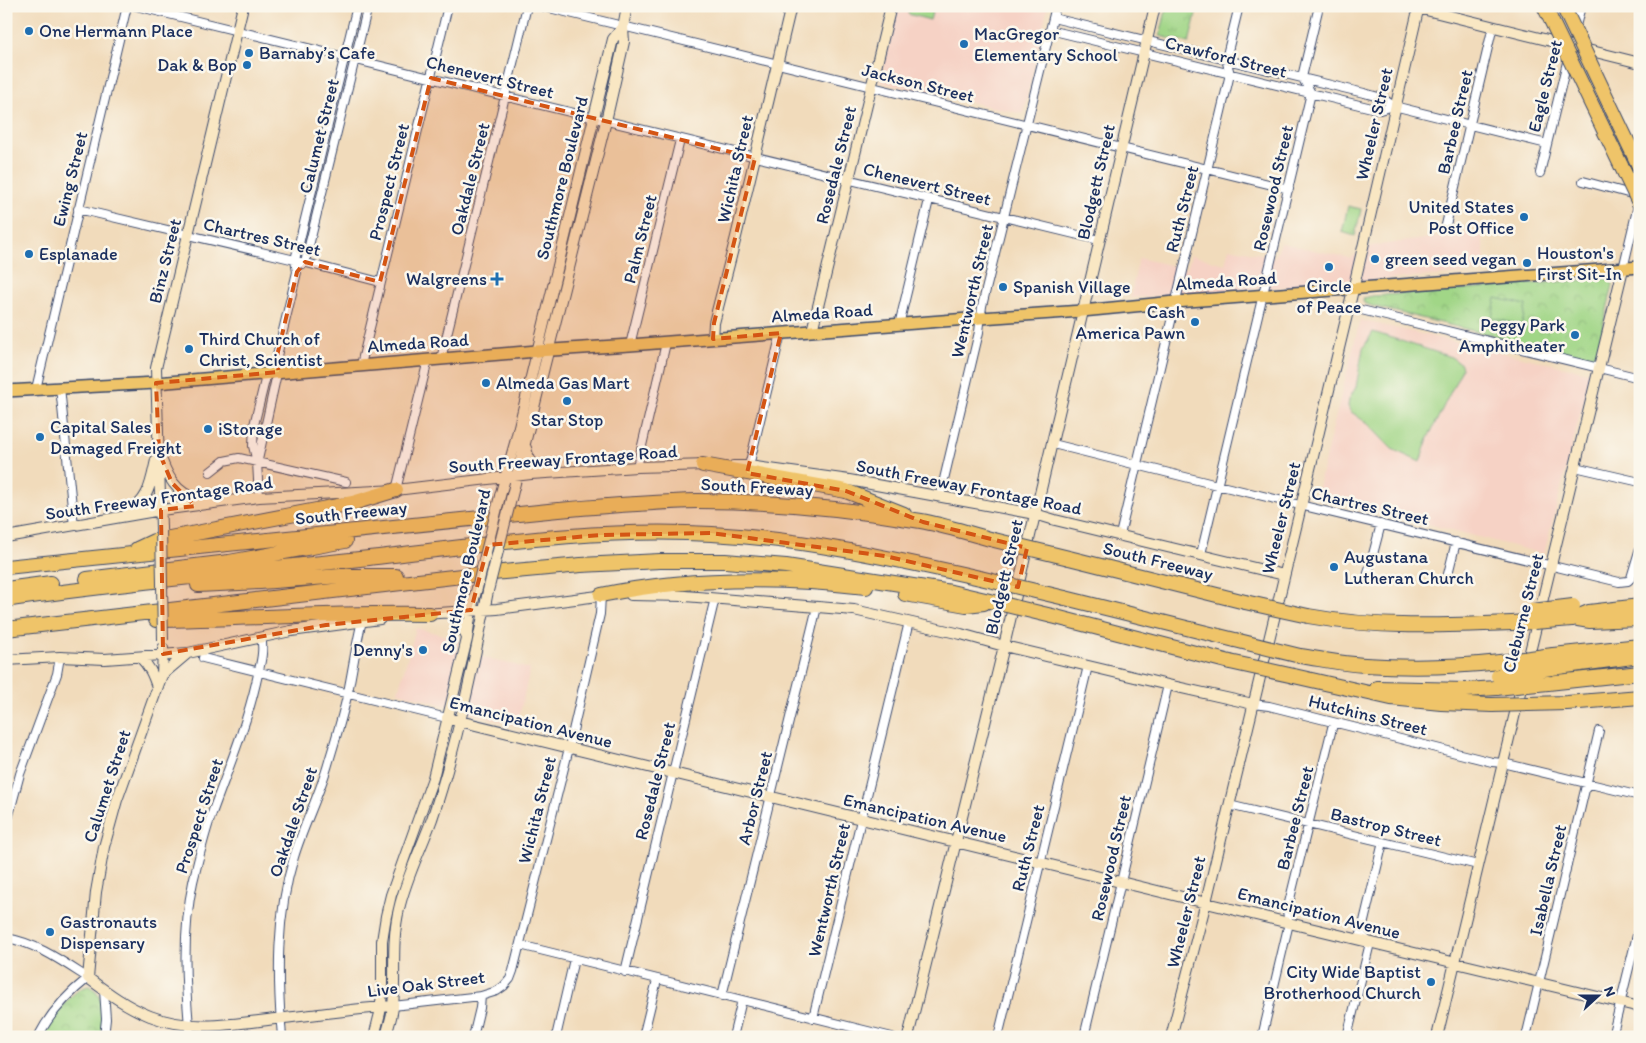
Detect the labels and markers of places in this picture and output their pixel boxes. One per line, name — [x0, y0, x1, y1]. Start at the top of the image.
place label: One Hermann Place — [39, 20, 193, 42]
place label: MacGregor Elementary School — [974, 23, 1118, 66]
marker: One Hermann Place — [23, 25, 35, 37]
marker: MacGregor Elementary School — [958, 38, 970, 50]
place label: Barnaby’s Cafe — [259, 42, 375, 64]
marker: Barnaby’s Cafe — [243, 47, 255, 59]
place label: Dak & Bop — [157, 54, 237, 76]
marker: Dak & Bop — [241, 59, 253, 71]
place label: United States Post Office — [1409, 196, 1514, 239]
marker: United States Post Office — [1518, 211, 1530, 223]
place label: Houston's First Sit-In — [1537, 242, 1622, 285]
place label: Esplanade — [39, 243, 118, 265]
marker: Esplanade — [23, 248, 35, 260]
place label: green seed vegan — [1385, 248, 1517, 270]
marker: green seed vegan — [1369, 253, 1381, 265]
marker: Houston's First Sit-In — [1521, 257, 1533, 269]
marker: Circle of Peace — [1323, 261, 1335, 273]
place label: Walgreens — [406, 268, 487, 290]
marker: Walgreens — [491, 273, 503, 285]
place label: Circle of Peace — [1297, 275, 1361, 318]
place label: Spanish Village — [1013, 276, 1131, 298]
marker: Spanish Village — [997, 281, 1009, 293]
place label: Cash America Pawn — [1076, 301, 1185, 344]
place label: Peggy Park Amphitheater — [1459, 314, 1566, 357]
marker: Cash America Pawn — [1189, 316, 1201, 328]
place label: Third Church of Christ, Scientist — [199, 328, 323, 371]
marker: Peggy Park Amphitheater — [1569, 329, 1581, 341]
marker: Third Church of Christ, Scientist — [183, 343, 195, 355]
place label: Almeda Gas Mart — [496, 372, 630, 394]
marker: Almeda Gas Mart — [480, 377, 492, 389]
marker: Star Stop — [561, 395, 573, 407]
place label: Star Stop — [531, 409, 603, 431]
place label: Capital Sales Damaged Freight — [50, 416, 182, 459]
place label: iStorage — [218, 418, 283, 440]
marker: iStorage — [202, 423, 214, 435]
marker: Capital Sales Damaged Freight — [34, 431, 46, 443]
place label: Augustana Lutheran Church — [1344, 546, 1474, 589]
marker: Augustana Lutheran Church — [1328, 561, 1340, 573]
place label: Denny's — [353, 639, 413, 661]
marker: Denny's — [417, 644, 429, 656]
place label: Gastronauts Dispensary — [60, 911, 157, 954]
marker: Gastronauts Dispensary — [44, 926, 56, 938]
place label: City Wide Baptist Brotherhood Church — [1264, 961, 1421, 1004]
marker: City Wide Baptist Brotherhood Church — [1425, 976, 1437, 988]

